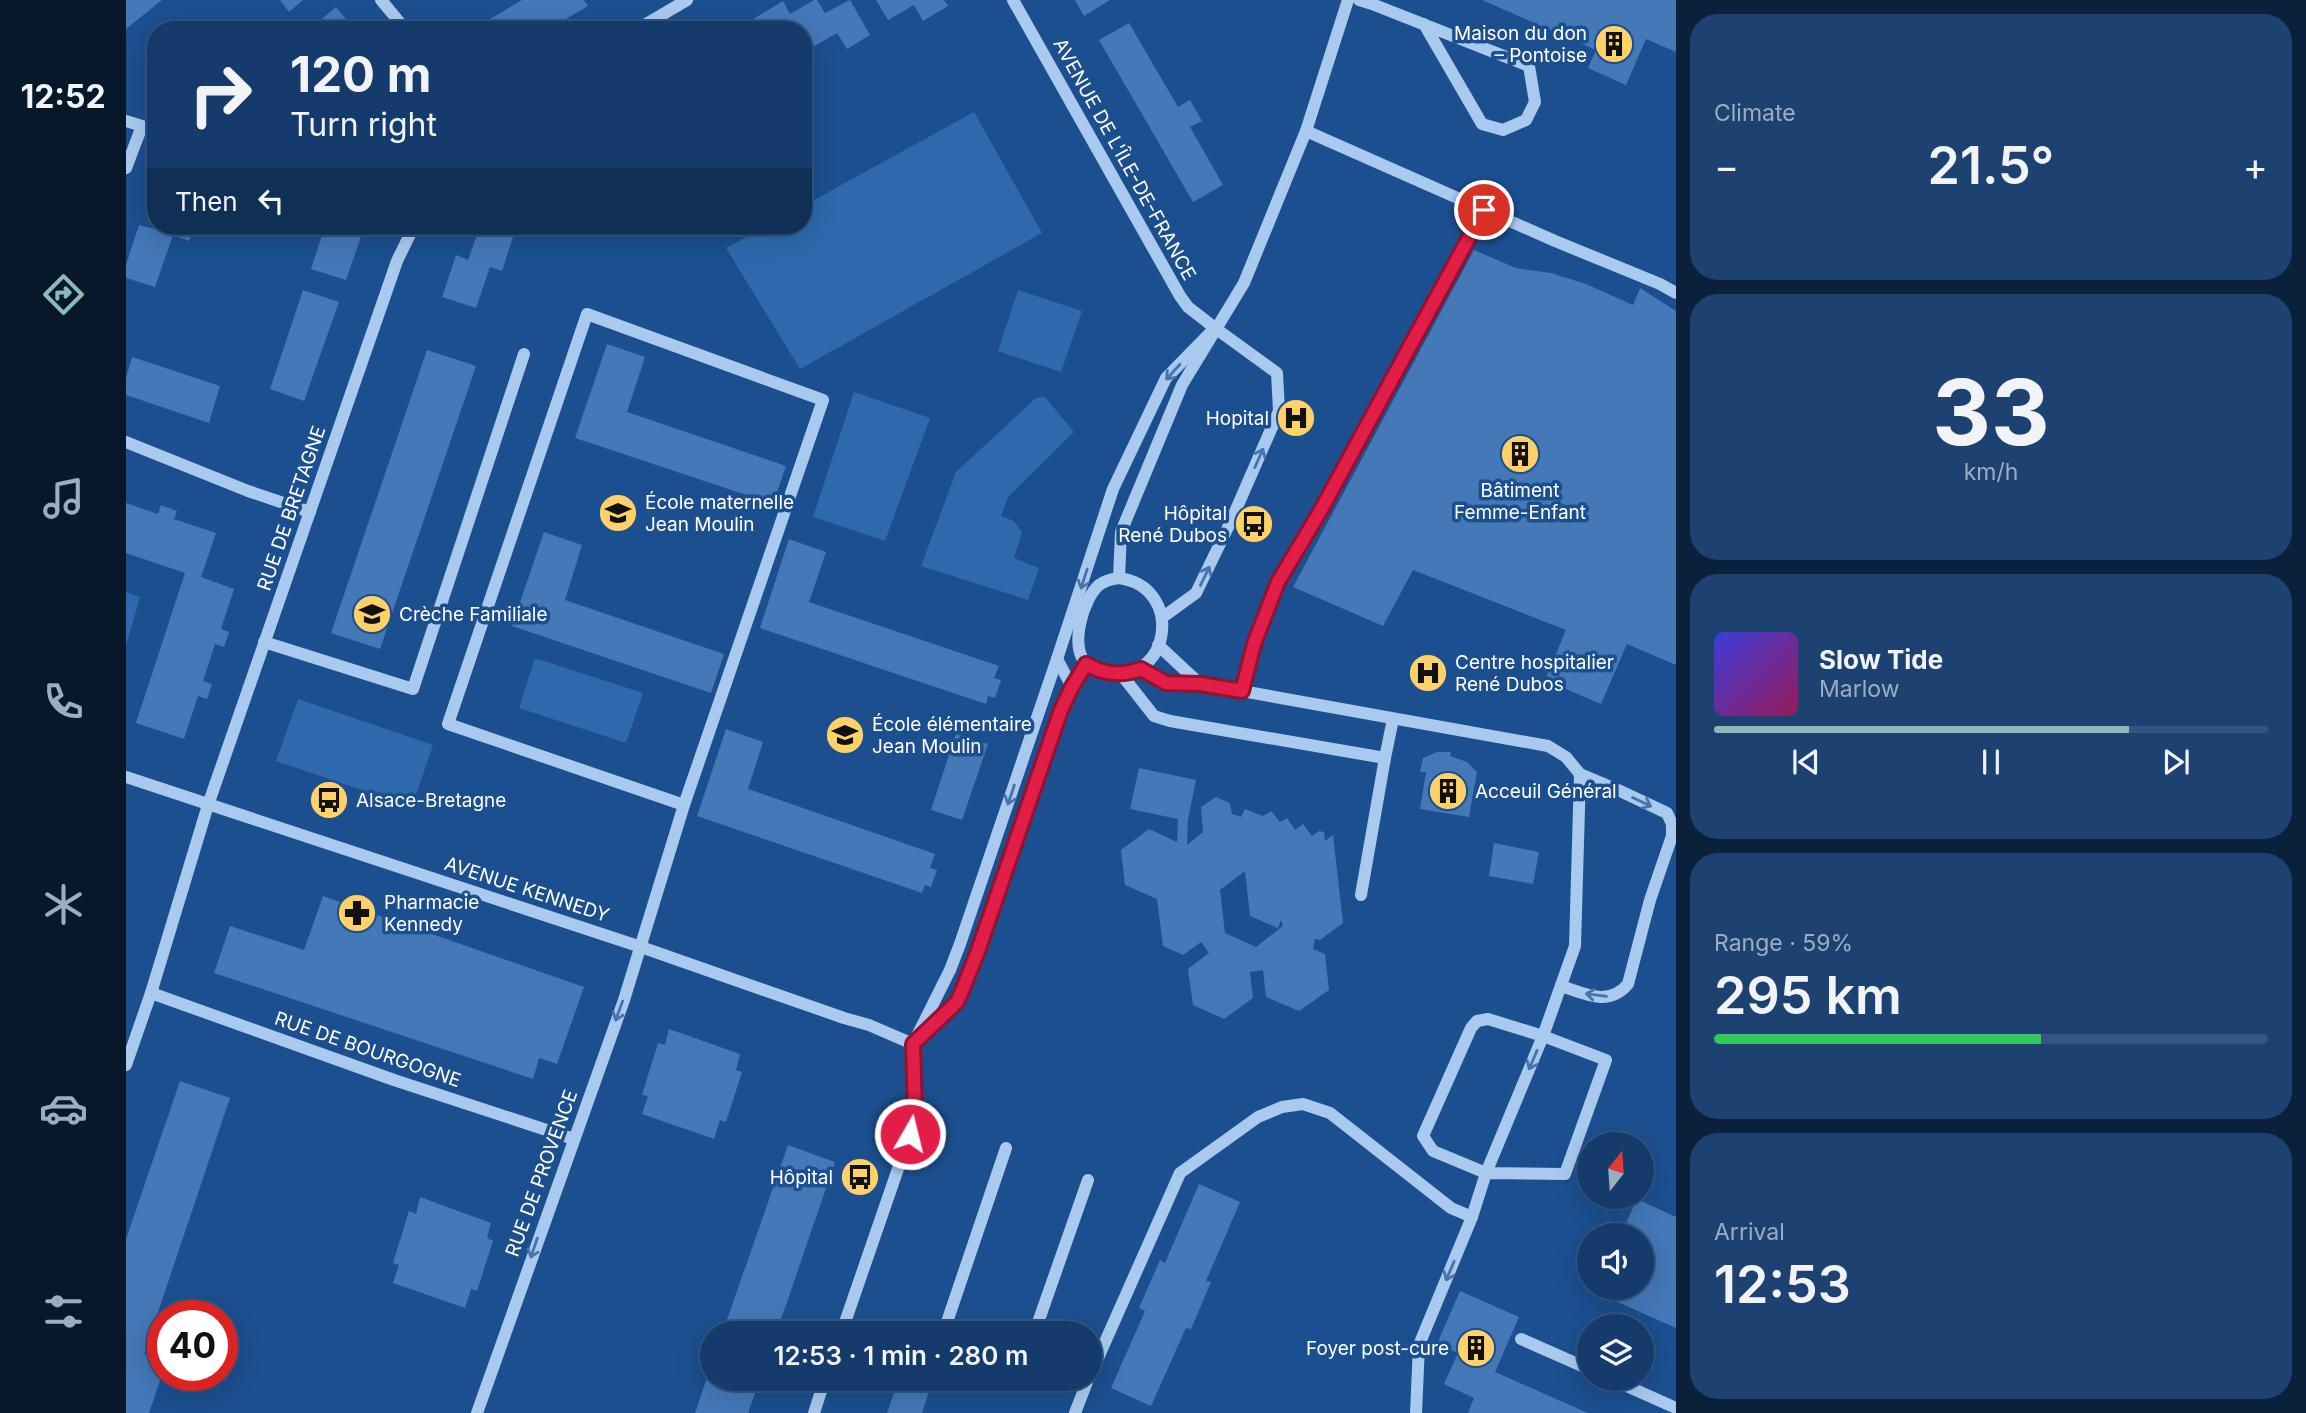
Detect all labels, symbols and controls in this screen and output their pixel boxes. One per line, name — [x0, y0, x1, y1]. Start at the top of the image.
place label: Maison du don – Pontoise — [1454, 22, 1587, 67]
building icon: Maison du don – Pontoise — [1593, 23, 1635, 65]
street label: AVENUE DE L'ÎLE-DE-FRANCE — [1048, 34, 1201, 284]
text: 120 m — [290, 45, 431, 104]
icon: right — [175, 49, 266, 140]
text: 12:52 — [20, 77, 106, 116]
text: Climate — [1714, 99, 1796, 127]
text: Turn right — [290, 105, 437, 144]
text: 21.5° — [1928, 134, 2054, 197]
text: − — [1714, 143, 1739, 189]
text: + — [2243, 143, 2268, 189]
pin — [1454, 180, 1514, 240]
icon: left — [252, 182, 290, 220]
text: Then — [175, 186, 238, 217]
icon: arrive — [1465, 191, 1503, 229]
icon: directions — [39, 270, 88, 319]
text: 33 — [1932, 357, 2050, 467]
one-way arrow — [1165, 363, 1181, 381]
hospital icon: Hopital — [1275, 397, 1317, 439]
place label: Hopital — [1206, 407, 1269, 430]
street label: RUE DE BRETAGNE — [252, 423, 330, 594]
building icon: Bâtiment Femme-Enfant — [1499, 433, 1541, 475]
one-way arrow — [1253, 448, 1266, 470]
text: km/h — [1964, 458, 2018, 486]
icon: music — [39, 474, 88, 523]
place label: Bâtiment Femme-Enfant — [1454, 479, 1586, 524]
place label: École maternelle Jean Moulin — [645, 490, 794, 536]
school or university icon: École maternelle Jean Moulin — [597, 492, 639, 534]
place label: Hôpital René Dubos — [1118, 502, 1227, 547]
bus stop icon: Hôpital René Dubos — [1233, 503, 1275, 545]
one-way arrow — [1198, 566, 1212, 587]
one-way arrow — [1077, 568, 1089, 590]
school or university icon: Crèche Familiale — [351, 593, 393, 635]
place label: Crèche Familiale — [399, 603, 548, 626]
text: Slow Tide — [1819, 644, 1943, 675]
place label: Centre hospitalier René Dubos — [1455, 651, 1614, 696]
hospital icon: Centre hospitalier René Dubos — [1407, 652, 1449, 694]
text: Marlow — [1819, 675, 1899, 703]
icon: phone — [39, 677, 88, 726]
place label: École élémentaire Jean Moulin — [872, 712, 1032, 758]
school or university icon: École élémentaire Jean Moulin — [824, 714, 866, 756]
icon: previous — [1787, 743, 1825, 781]
icon: pause — [1972, 743, 2010, 781]
icon: next — [2157, 743, 2195, 781]
building icon: Acceuil Général — [1427, 770, 1469, 812]
bus stop icon: Alsace-Bretagne — [308, 779, 350, 821]
place label: Acceuil Général — [1475, 780, 1617, 803]
one-way arrow — [1004, 784, 1017, 806]
place label: Alsace-Bretagne — [356, 789, 506, 812]
one-way arrow — [1631, 795, 1652, 809]
street label: AVENUE KENNEDY — [442, 852, 612, 927]
icon: climate — [39, 880, 88, 929]
place label: Pharmacie Kennedy — [384, 891, 479, 936]
pharmacy icon: Pharmacie Kennedy — [336, 892, 378, 934]
text: Range · 59% — [1714, 929, 1853, 957]
text: 295 km — [1714, 964, 1902, 1027]
one-way arrow — [1585, 989, 1608, 1002]
one-way arrow — [612, 1000, 625, 1022]
street label: RUE DE BOURGOGNE — [272, 1007, 464, 1092]
one-way arrow — [1526, 1049, 1539, 1070]
icon: car — [39, 1084, 88, 1133]
street label: RUE DE PROVENCE — [501, 1087, 582, 1260]
position arrow — [873, 1097, 947, 1171]
north arrow — [1577, 1132, 1654, 1209]
map controls — [1577, 1132, 1654, 1391]
bus stop icon: Hôpital — [839, 1156, 881, 1198]
place label: Hôpital — [770, 1166, 833, 1189]
text: Arrival — [1714, 1218, 1785, 1246]
button: sound — [1577, 1223, 1654, 1300]
one-way arrow — [527, 1237, 539, 1259]
text: 12:53 — [1714, 1253, 1851, 1316]
one-way arrow — [1442, 1260, 1455, 1282]
icon: filters — [39, 1287, 88, 1336]
speed limit sign: 40 — [147, 1300, 238, 1391]
button: layers — [1577, 1314, 1654, 1391]
building icon: Foyer post-cure — [1455, 1327, 1497, 1369]
place label: Foyer post-cure — [1306, 1337, 1449, 1360]
text: 12:53 · 1 min · 280 m — [774, 1340, 1028, 1371]

